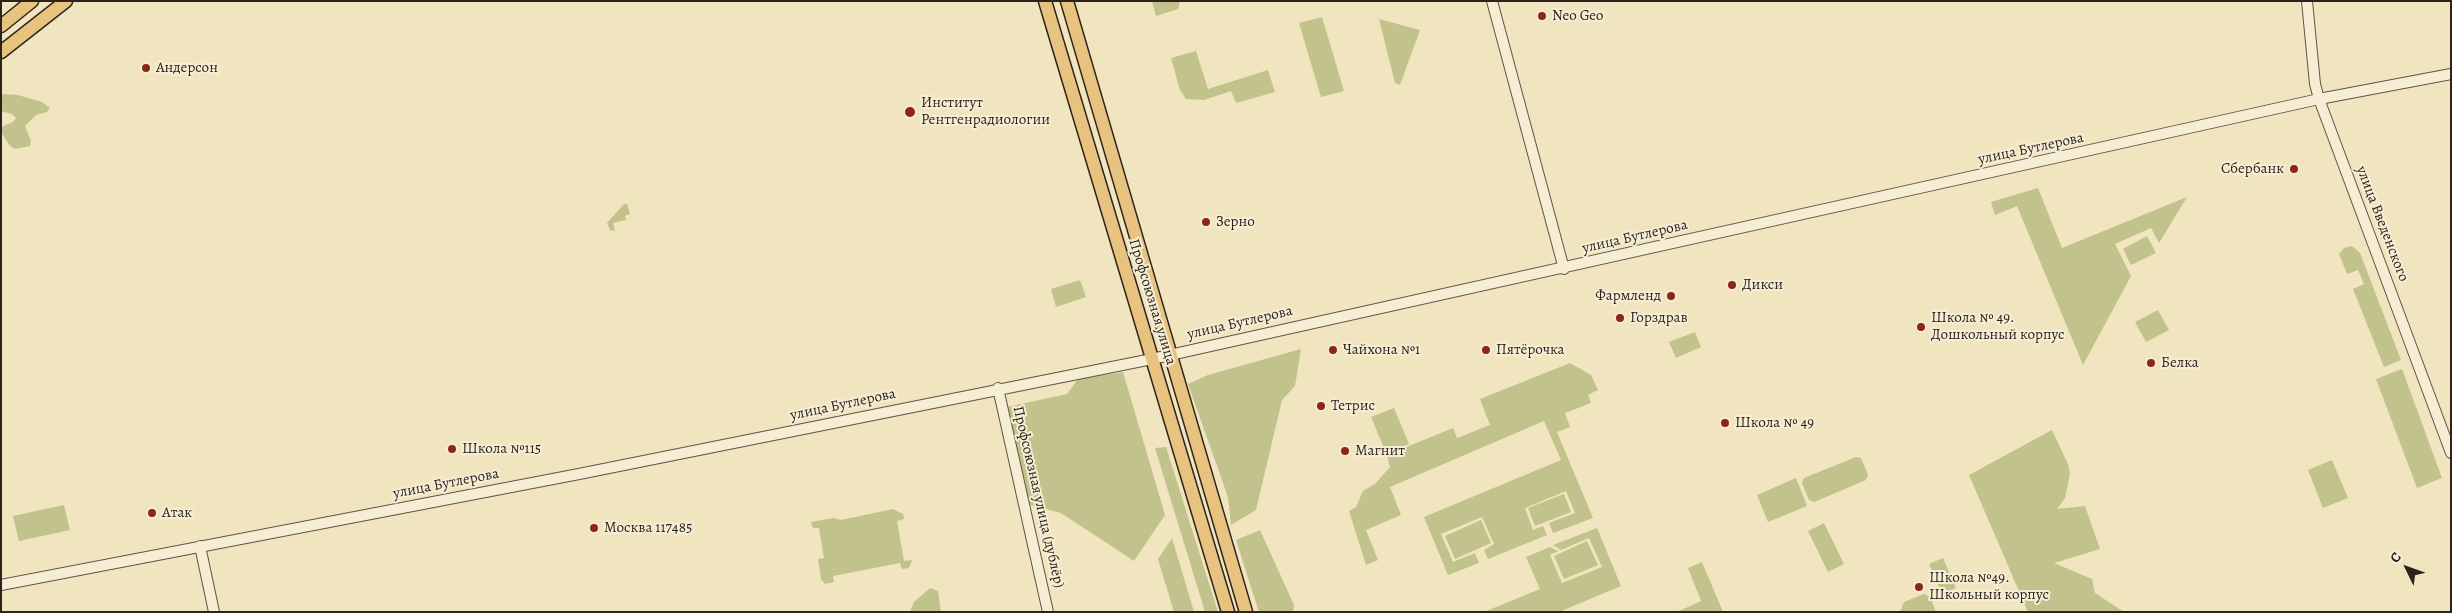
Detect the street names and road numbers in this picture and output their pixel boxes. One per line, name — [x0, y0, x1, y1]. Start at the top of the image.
street label: улица Бутлерова — [1977, 129, 2085, 169]
street label: улица Введенского — [2352, 164, 2412, 284]
street label: улица Бутлерова — [1581, 216, 1689, 258]
street label: Профсоюзная улица — [1124, 237, 1180, 367]
street label: улица Бутлерова — [1186, 302, 1294, 344]
street label: улица Бутлерова — [789, 385, 897, 425]
street label: Профсоюзная улица (дублёр) — [1008, 404, 1068, 590]
street label: улица Бутлерова — [392, 465, 500, 503]

